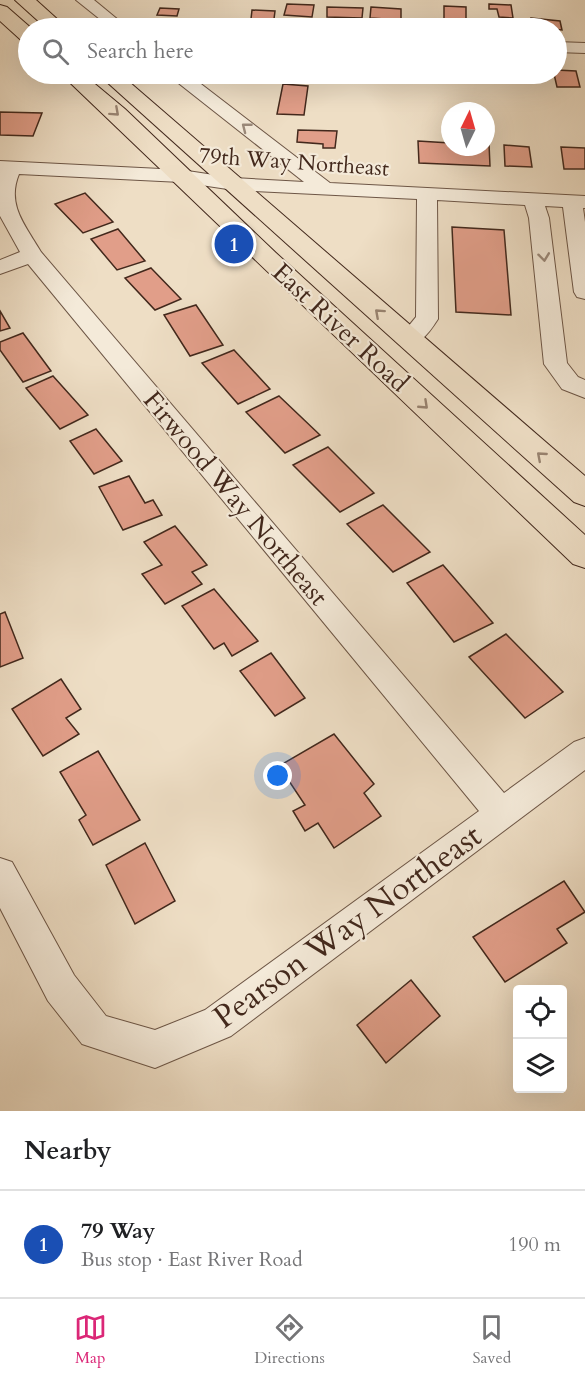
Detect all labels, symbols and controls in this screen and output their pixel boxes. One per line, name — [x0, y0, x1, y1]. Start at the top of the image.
search box — [18, 18, 567, 84]
icon: search — [39, 35, 72, 68]
text: Search here — [87, 36, 194, 66]
north arrow — [441, 102, 495, 156]
one-way arrow — [108, 105, 118, 116]
one-way arrow — [242, 124, 253, 135]
street label: 79th Way Northeast — [198, 140, 390, 184]
pin: 1 — [214, 222, 254, 266]
one-way arrow — [537, 253, 550, 262]
street label: East River Road — [265, 255, 417, 400]
one-way arrow — [376, 309, 386, 320]
street label: Firwood Way Northeast — [135, 384, 336, 613]
one-way arrow — [417, 398, 428, 409]
one-way arrow — [537, 452, 548, 463]
your location — [263, 761, 292, 790]
street label: Pearson Way Northeast — [205, 815, 491, 1039]
map controls — [513, 985, 567, 1093]
button: locate — [513, 985, 567, 1039]
button: layers — [513, 1039, 567, 1093]
text: Nearby — [24, 1133, 112, 1168]
text: 79 Way — [81, 1216, 155, 1246]
text: 1 — [38, 1231, 49, 1258]
text: 190 m — [508, 1231, 561, 1258]
text: Bus stop · East River Road — [81, 1246, 303, 1273]
tab: Map — [74, 1311, 107, 1369]
tab: Directions — [254, 1311, 325, 1369]
tab: Saved — [472, 1311, 511, 1369]

